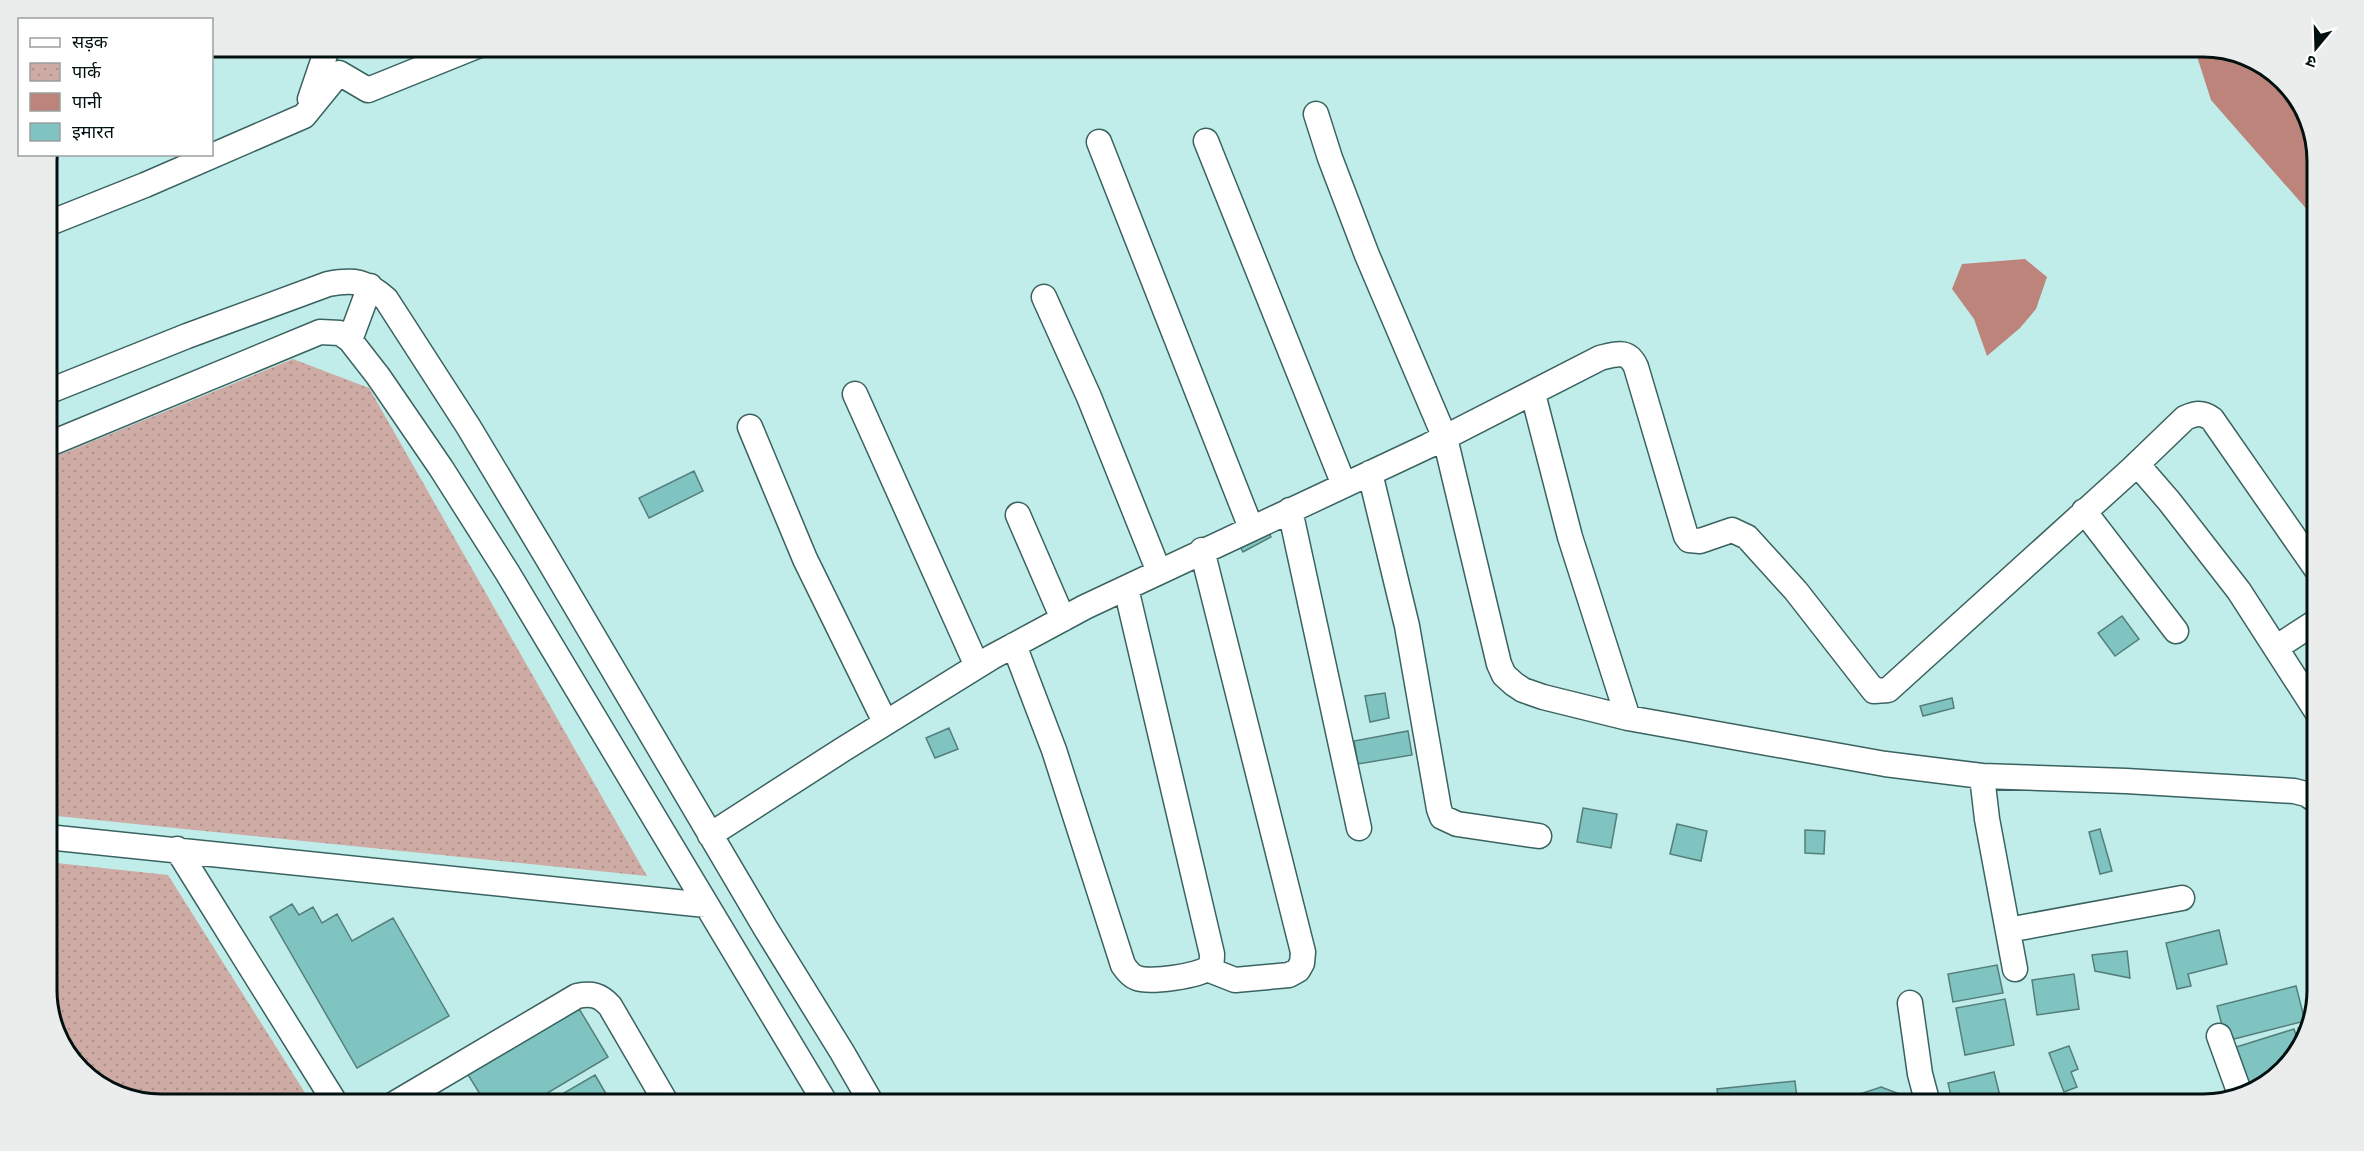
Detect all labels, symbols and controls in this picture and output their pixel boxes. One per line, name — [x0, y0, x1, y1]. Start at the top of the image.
legend — [18, 18, 213, 156]
north arrow — [2286, 18, 2346, 78]
text: सड़क — [72, 30, 109, 52]
text: उ — [2303, 52, 2318, 73]
text: पार्क — [72, 60, 102, 82]
text: पानी — [72, 90, 102, 112]
text: इमारत — [72, 120, 115, 142]

